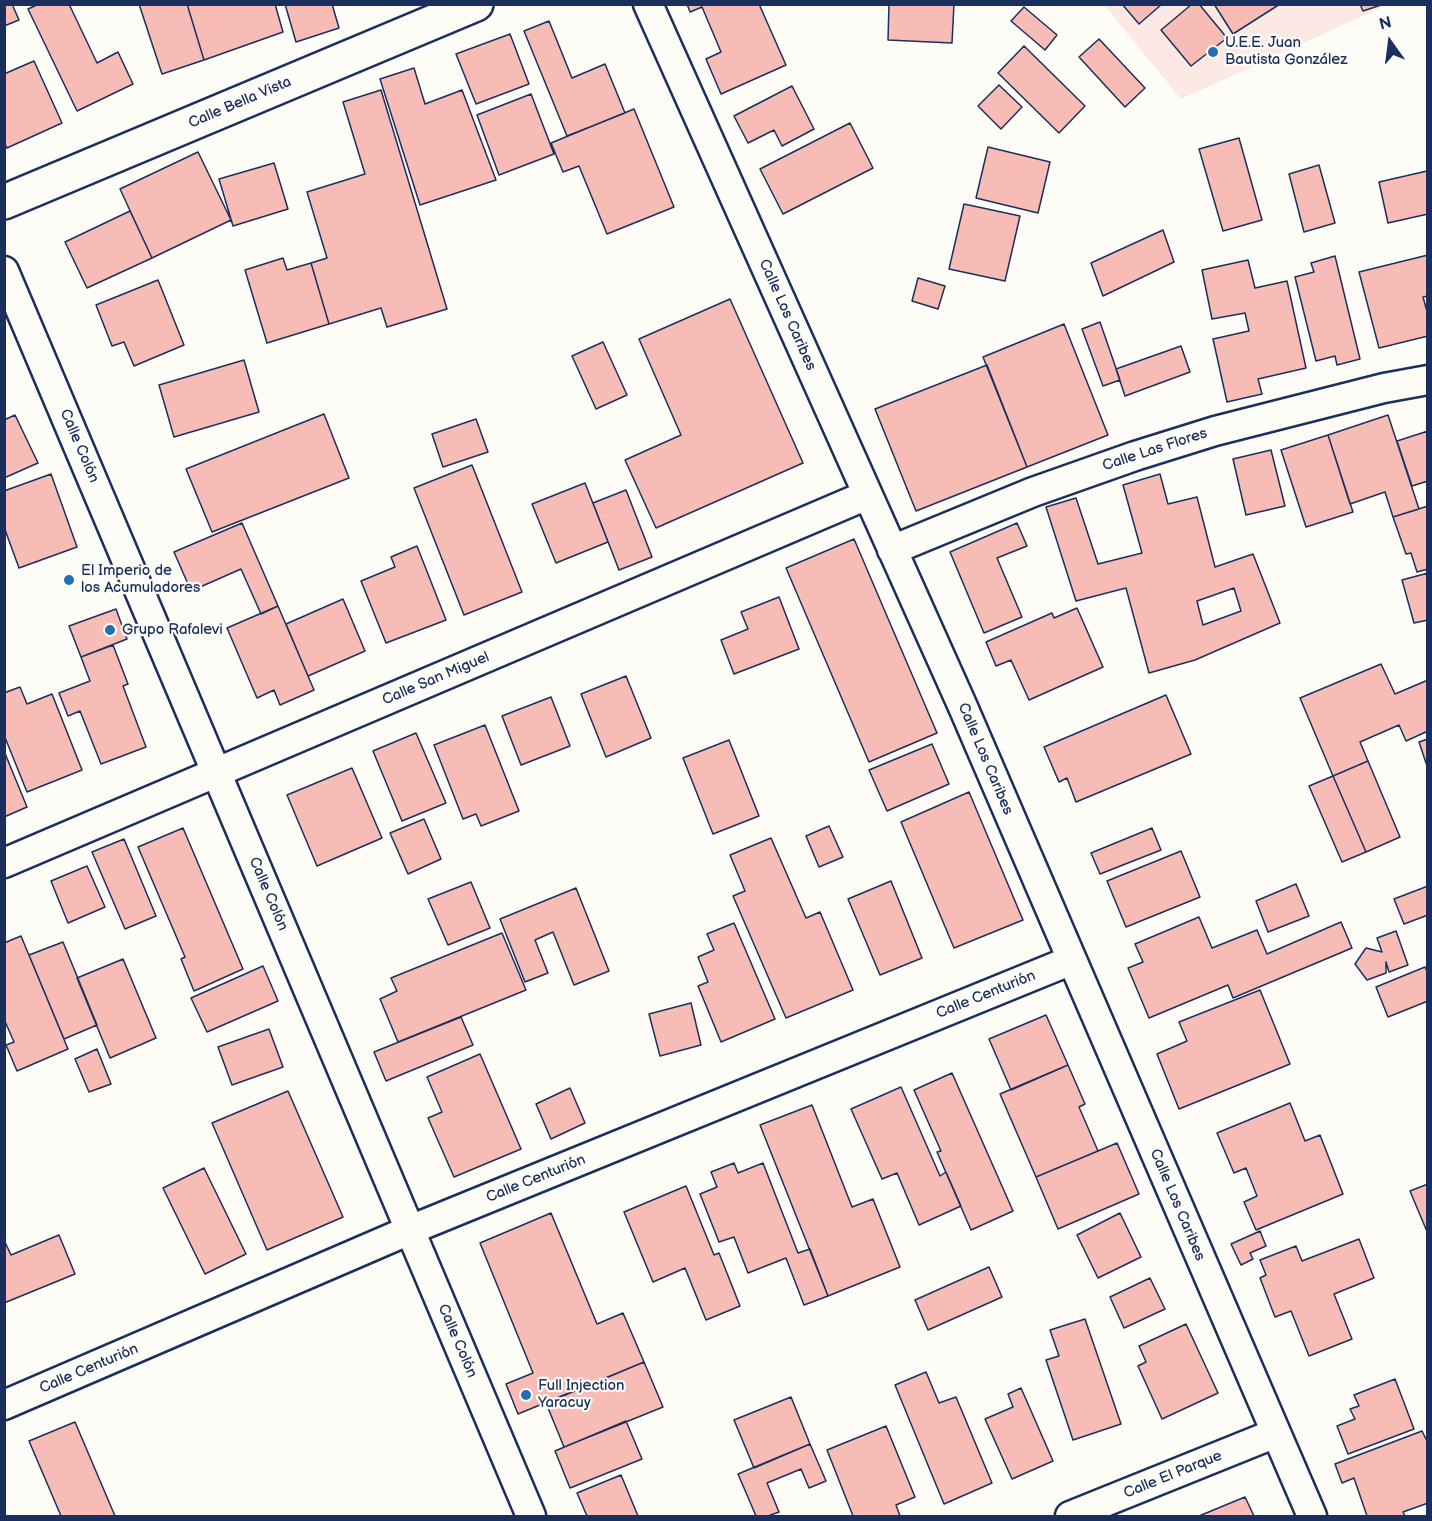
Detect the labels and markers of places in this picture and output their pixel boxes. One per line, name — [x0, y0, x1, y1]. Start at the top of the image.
place label: U.E.E. Juan Bautista González — [1225, 34, 1347, 69]
marker: U.E.E. Juan Bautista González — [1206, 45, 1220, 59]
place label: El Imperio de los Acumuladores — [81, 562, 200, 597]
marker: El Imperio de los Acumuladores — [62, 573, 76, 587]
place label: Grupo Rafalevi — [122, 621, 223, 639]
marker: Grupo Rafalevi — [103, 623, 117, 637]
place label: Full Injection Yaracuy — [538, 1377, 625, 1412]
marker: Full Injection Yaracuy — [519, 1388, 533, 1402]

